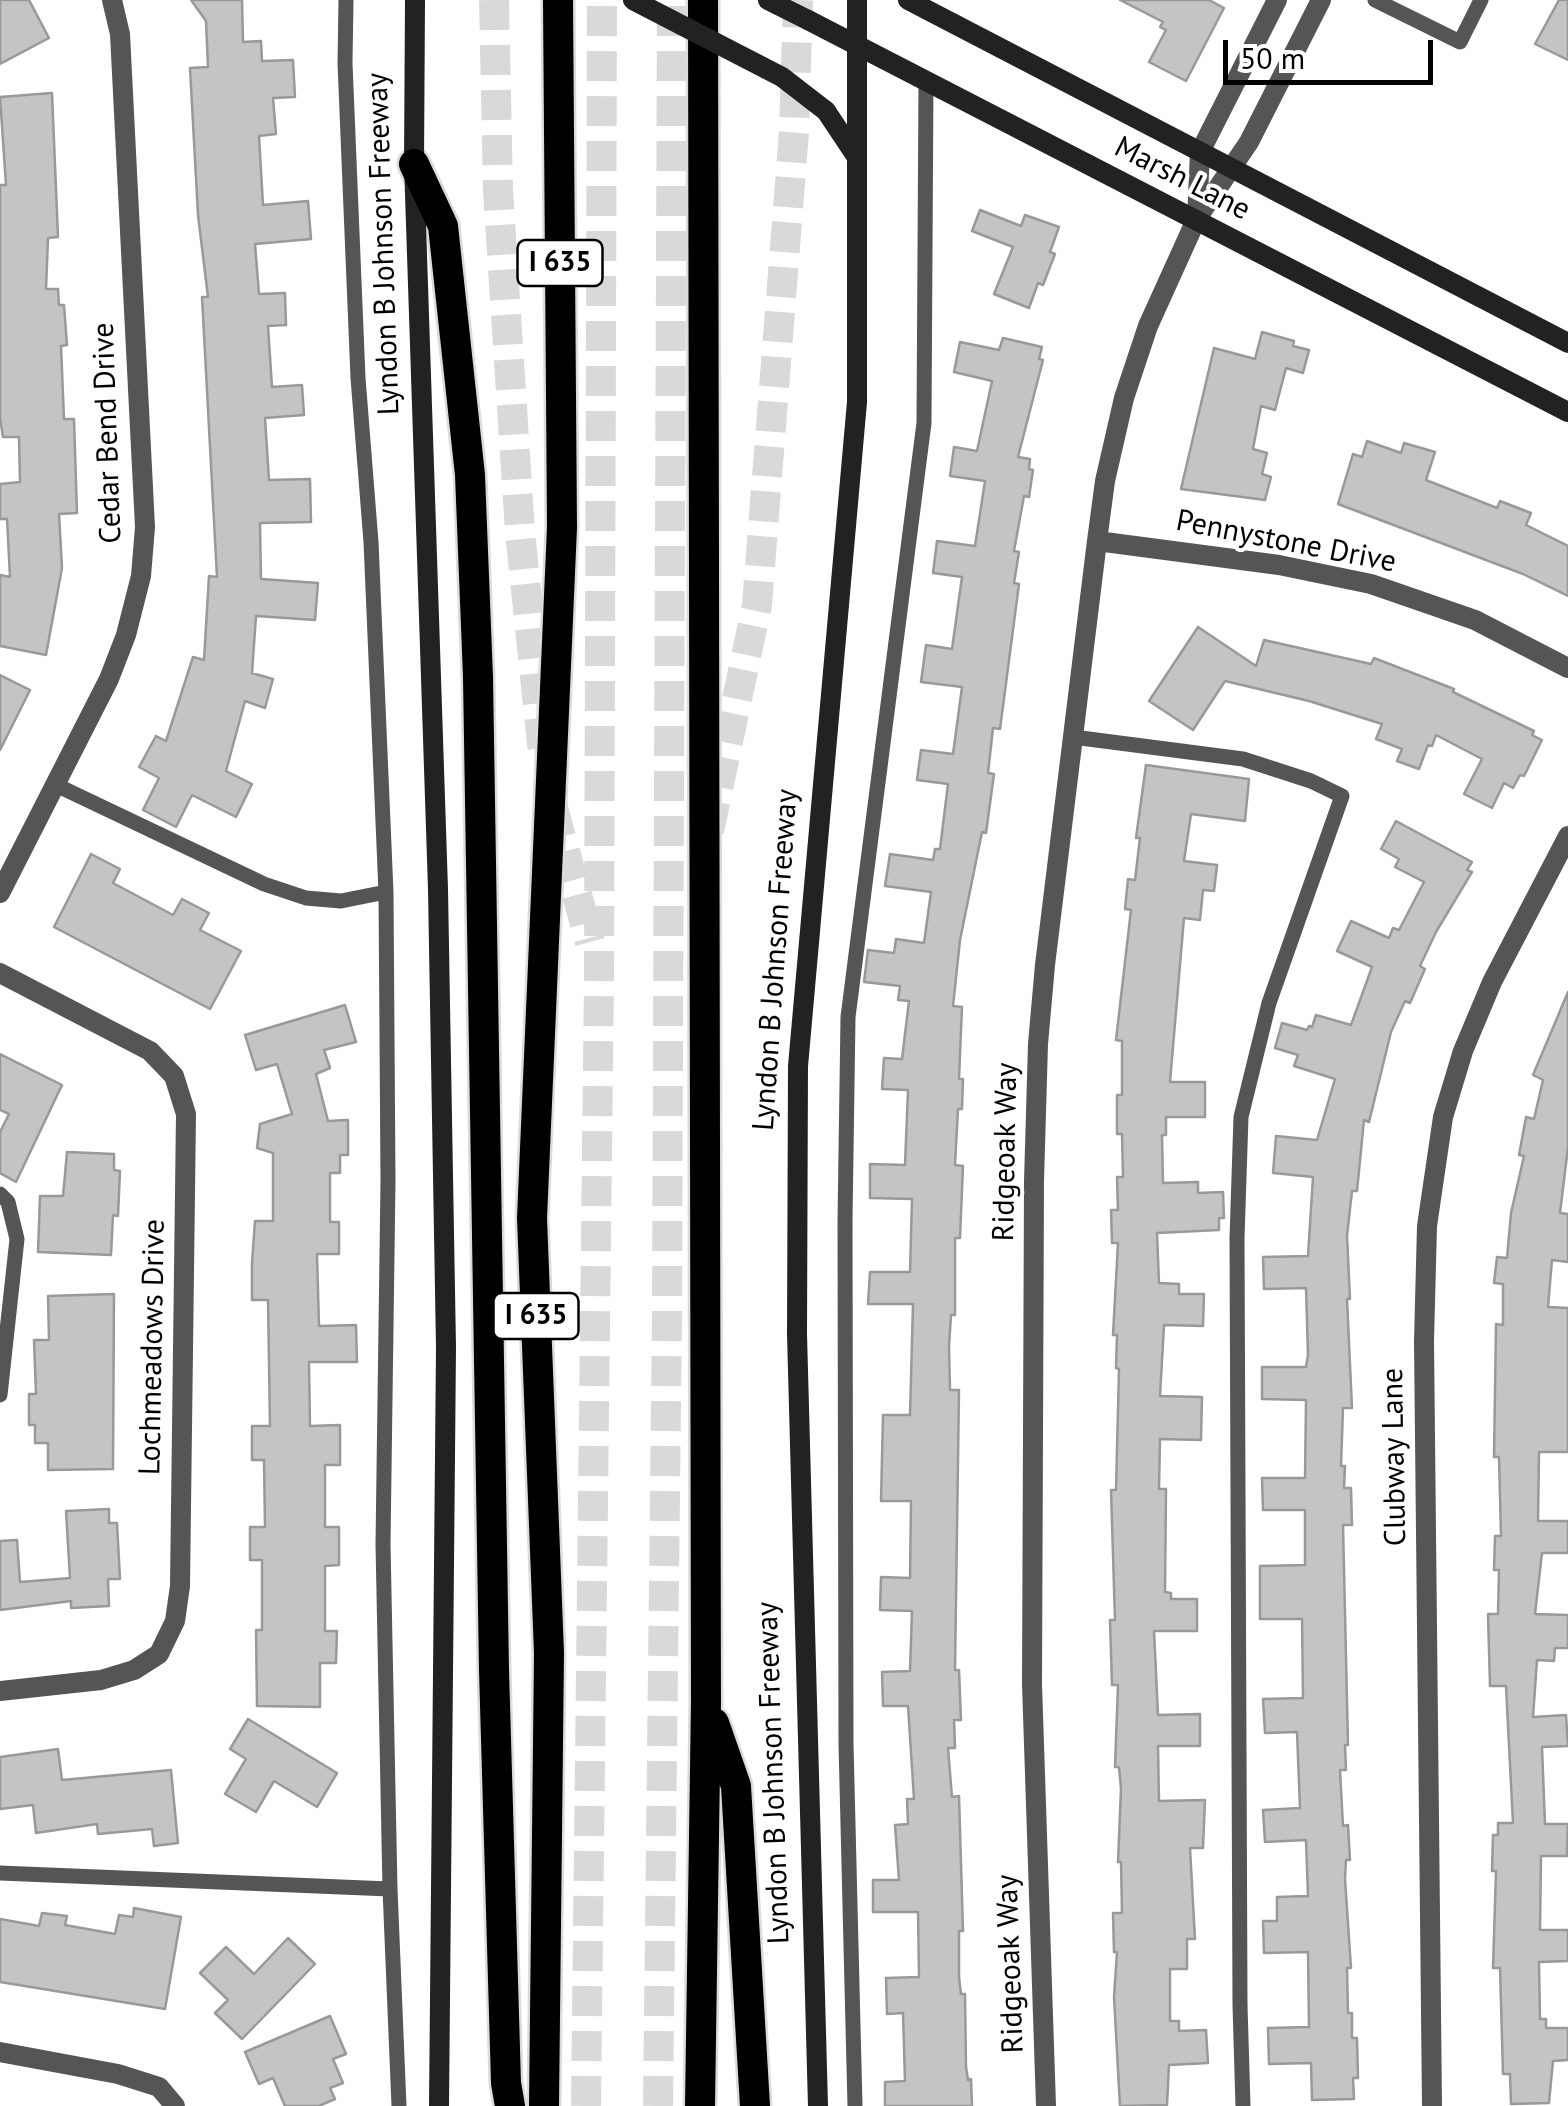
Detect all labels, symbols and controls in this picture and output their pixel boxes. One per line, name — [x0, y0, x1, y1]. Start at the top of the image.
scale bar — [1228, 20, 1438, 82]
text: 50 m — [1240, 38, 1305, 77]
street label: Lyndon B Johnson Freeway — [360, 72, 408, 416]
street label: Marsh Lane — [1108, 130, 1256, 228]
road number: I 635 — [518, 240, 602, 286]
street label: Cedar Bend Drive — [86, 322, 130, 544]
street label: Pennystone Drive — [1173, 503, 1399, 581]
street label: Lyndon B Johnson Freeway — [746, 788, 806, 1132]
street label: Ridgeoak Way — [986, 1062, 1026, 1242]
street label: Lochmeadows Drive — [133, 1219, 173, 1475]
road number: I 635 — [494, 1293, 578, 1339]
street label: Clubway Lane — [1375, 1368, 1415, 1546]
street label: Lyndon B Johnson Freeway — [750, 1601, 798, 1945]
street label: Ridgeoak Way — [990, 1874, 1032, 2054]

